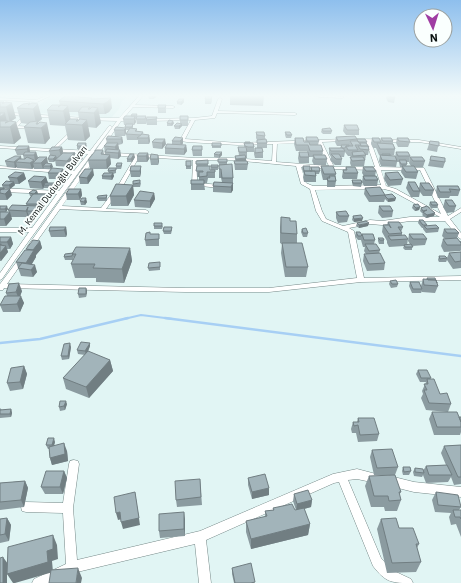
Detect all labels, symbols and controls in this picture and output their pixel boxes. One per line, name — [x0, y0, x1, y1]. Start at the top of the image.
north arrow — [413, 8, 453, 48]
text: N — [429, 31, 438, 45]
street label: M. Kemal Duduoğlu Bulvarı — [15, 143, 89, 237]

